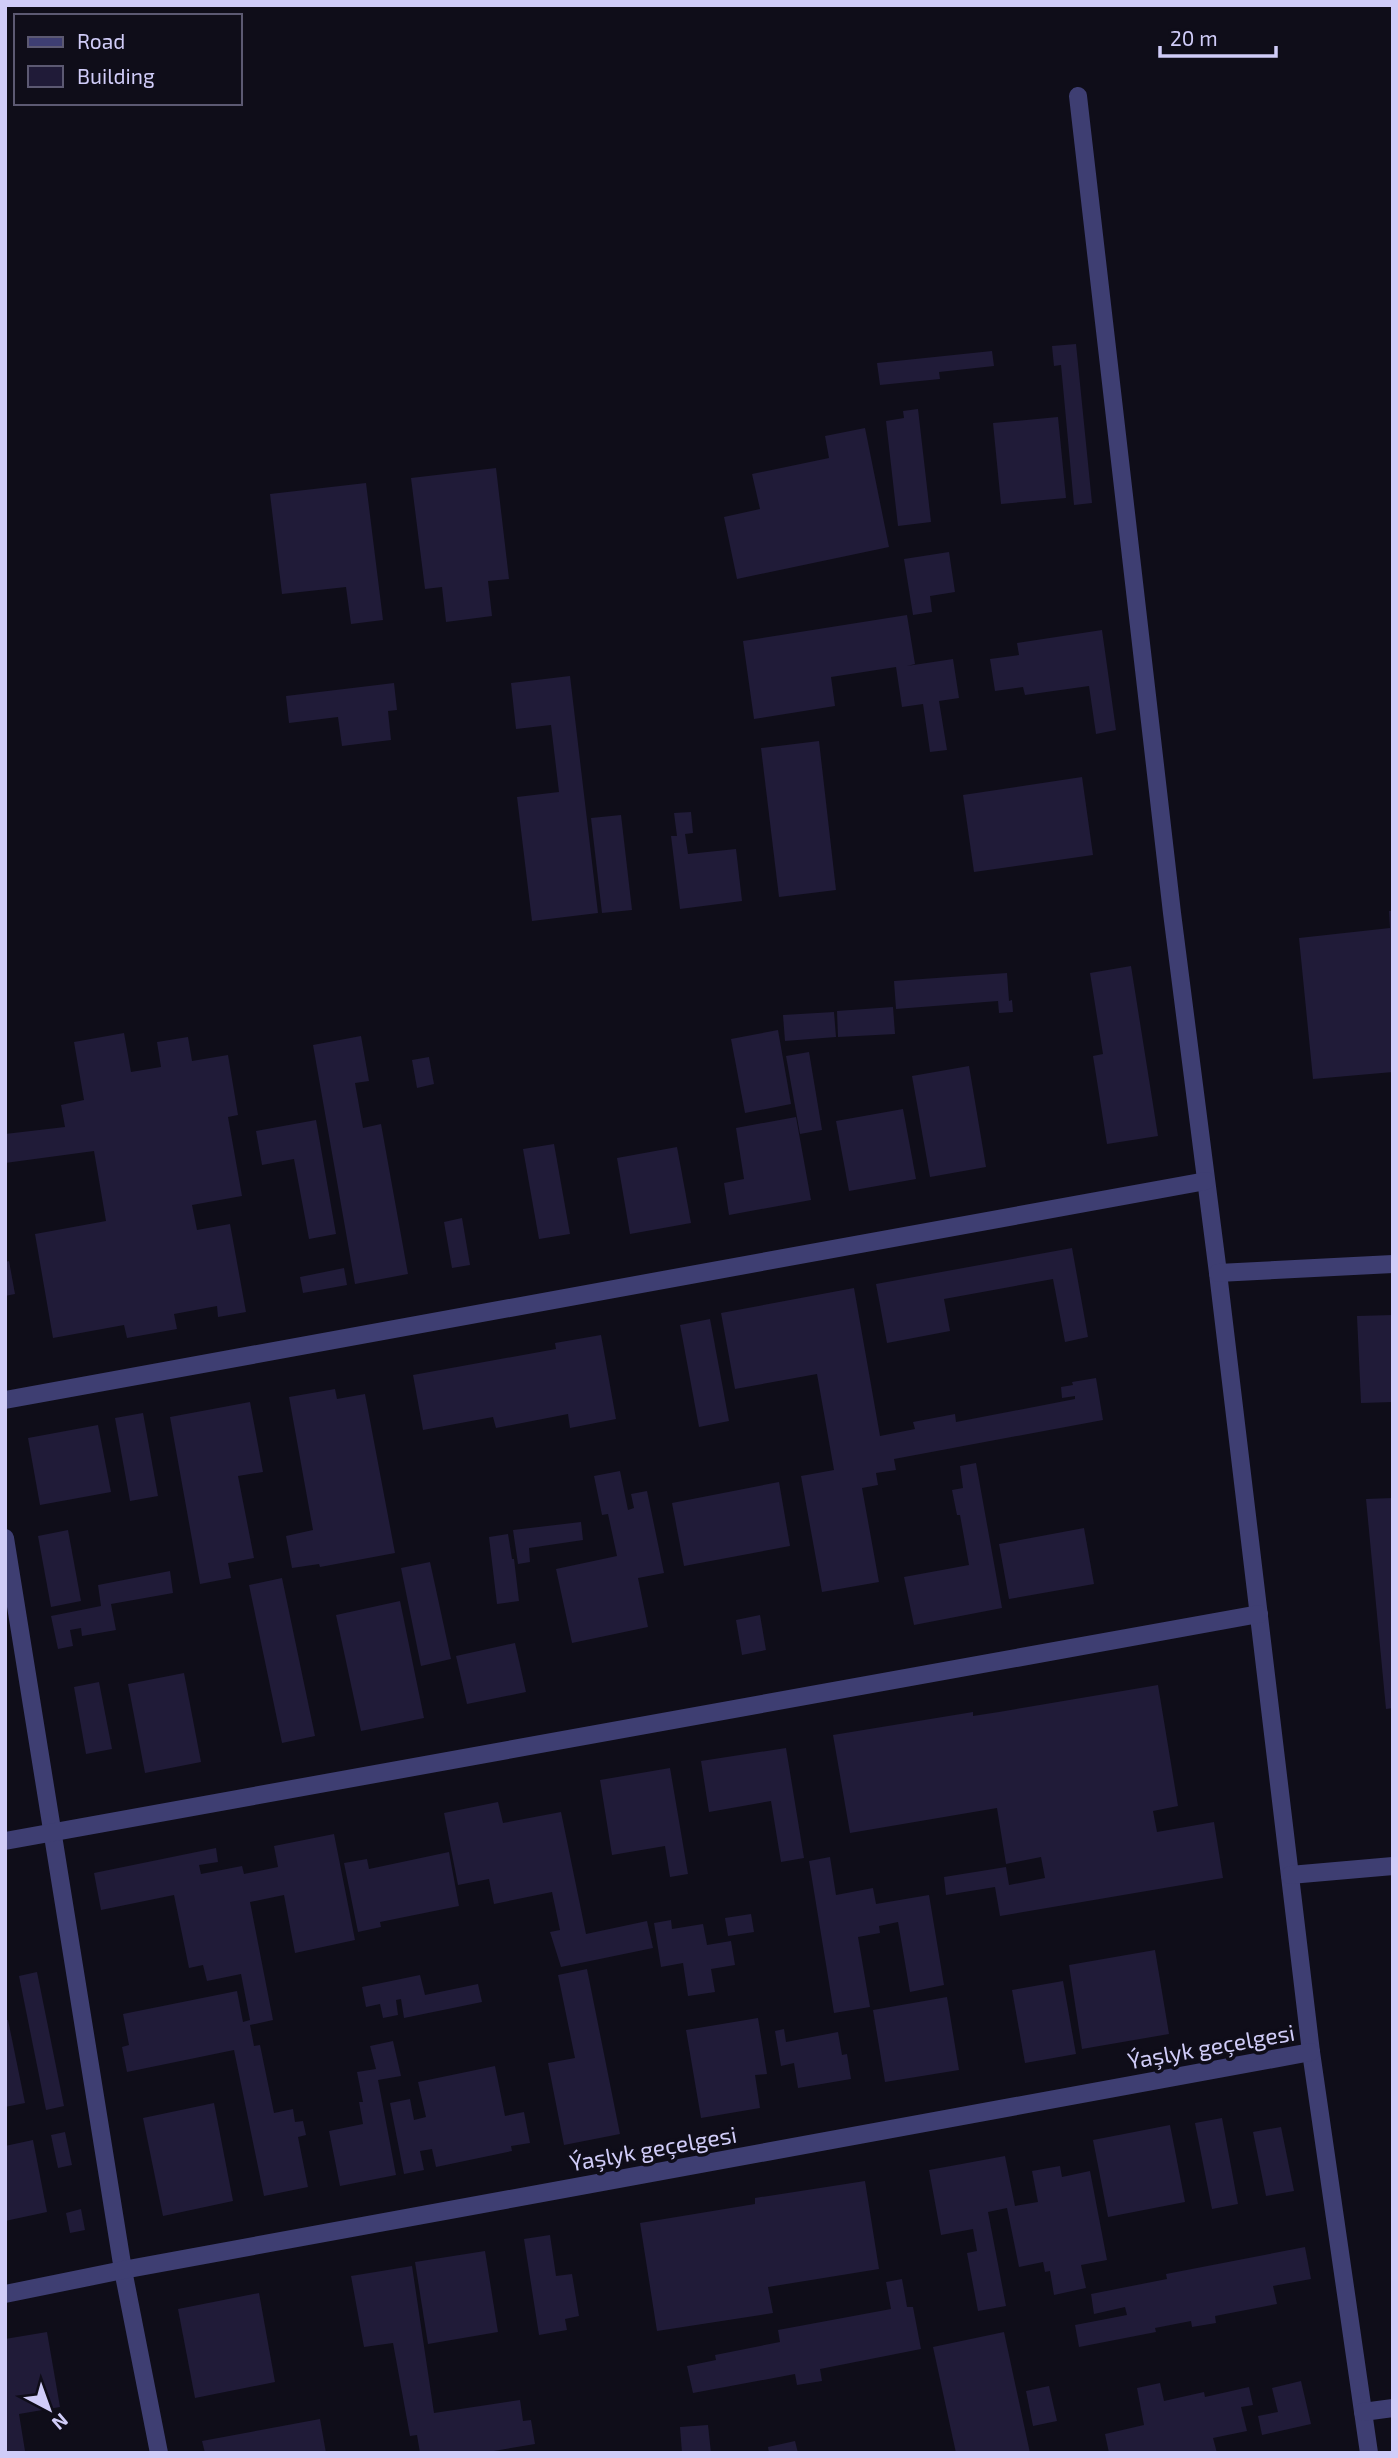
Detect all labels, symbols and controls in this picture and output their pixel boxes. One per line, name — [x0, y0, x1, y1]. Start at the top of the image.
legend — [14, 14, 242, 105]
scale bar — [1160, 14, 1276, 58]
text: 20 m — [1170, 25, 1218, 50]
text: Road — [77, 28, 125, 53]
text: Building — [77, 63, 155, 88]
street label: Ýaşlyk geçelgesi — [1125, 2018, 1297, 2075]
street label: Ýaşlyk geçelgesi — [567, 2120, 739, 2177]
north arrow — [14, 2374, 84, 2444]
text: N — [48, 2409, 73, 2435]

